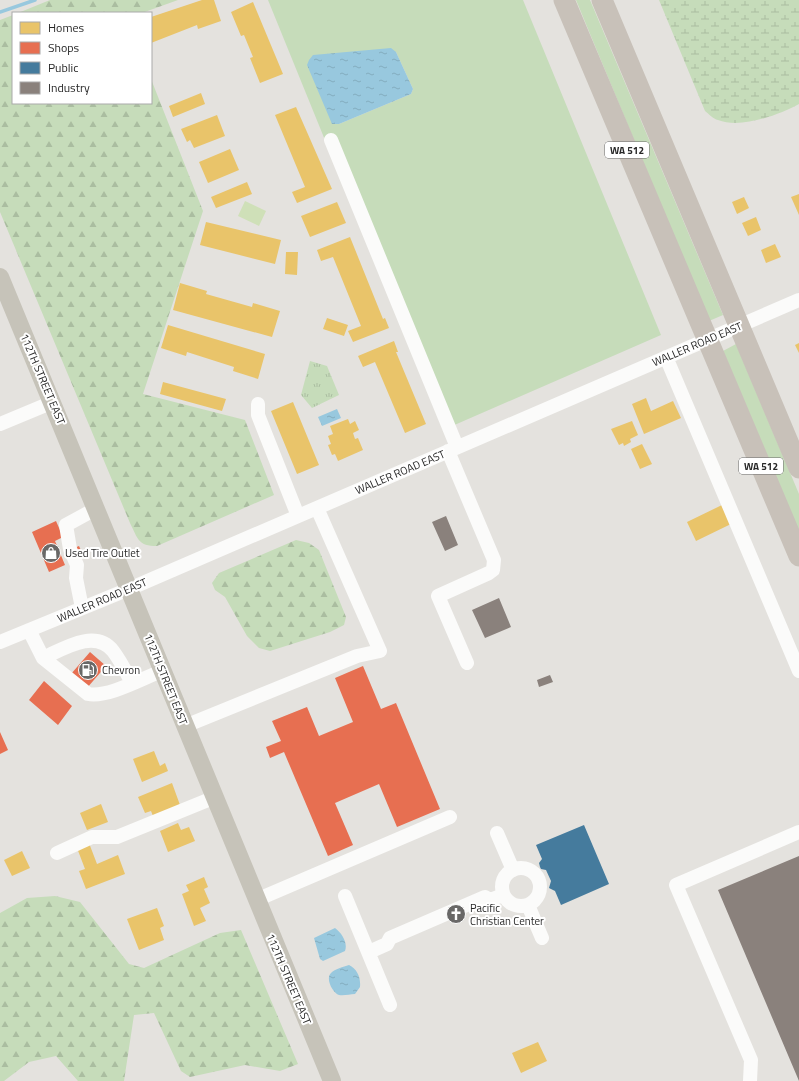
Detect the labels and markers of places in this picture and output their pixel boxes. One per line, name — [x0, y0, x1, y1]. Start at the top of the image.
shop icon: Used Tire Outlet — [40, 542, 62, 564]
place label: Used Tire Outlet — [65, 545, 140, 561]
fuel station icon: Chevron — [77, 659, 99, 681]
place label: Chevron — [102, 662, 140, 678]
place label: Pacific Christian Center — [470, 900, 544, 929]
church icon: Pacific Christian Center — [445, 903, 467, 925]

